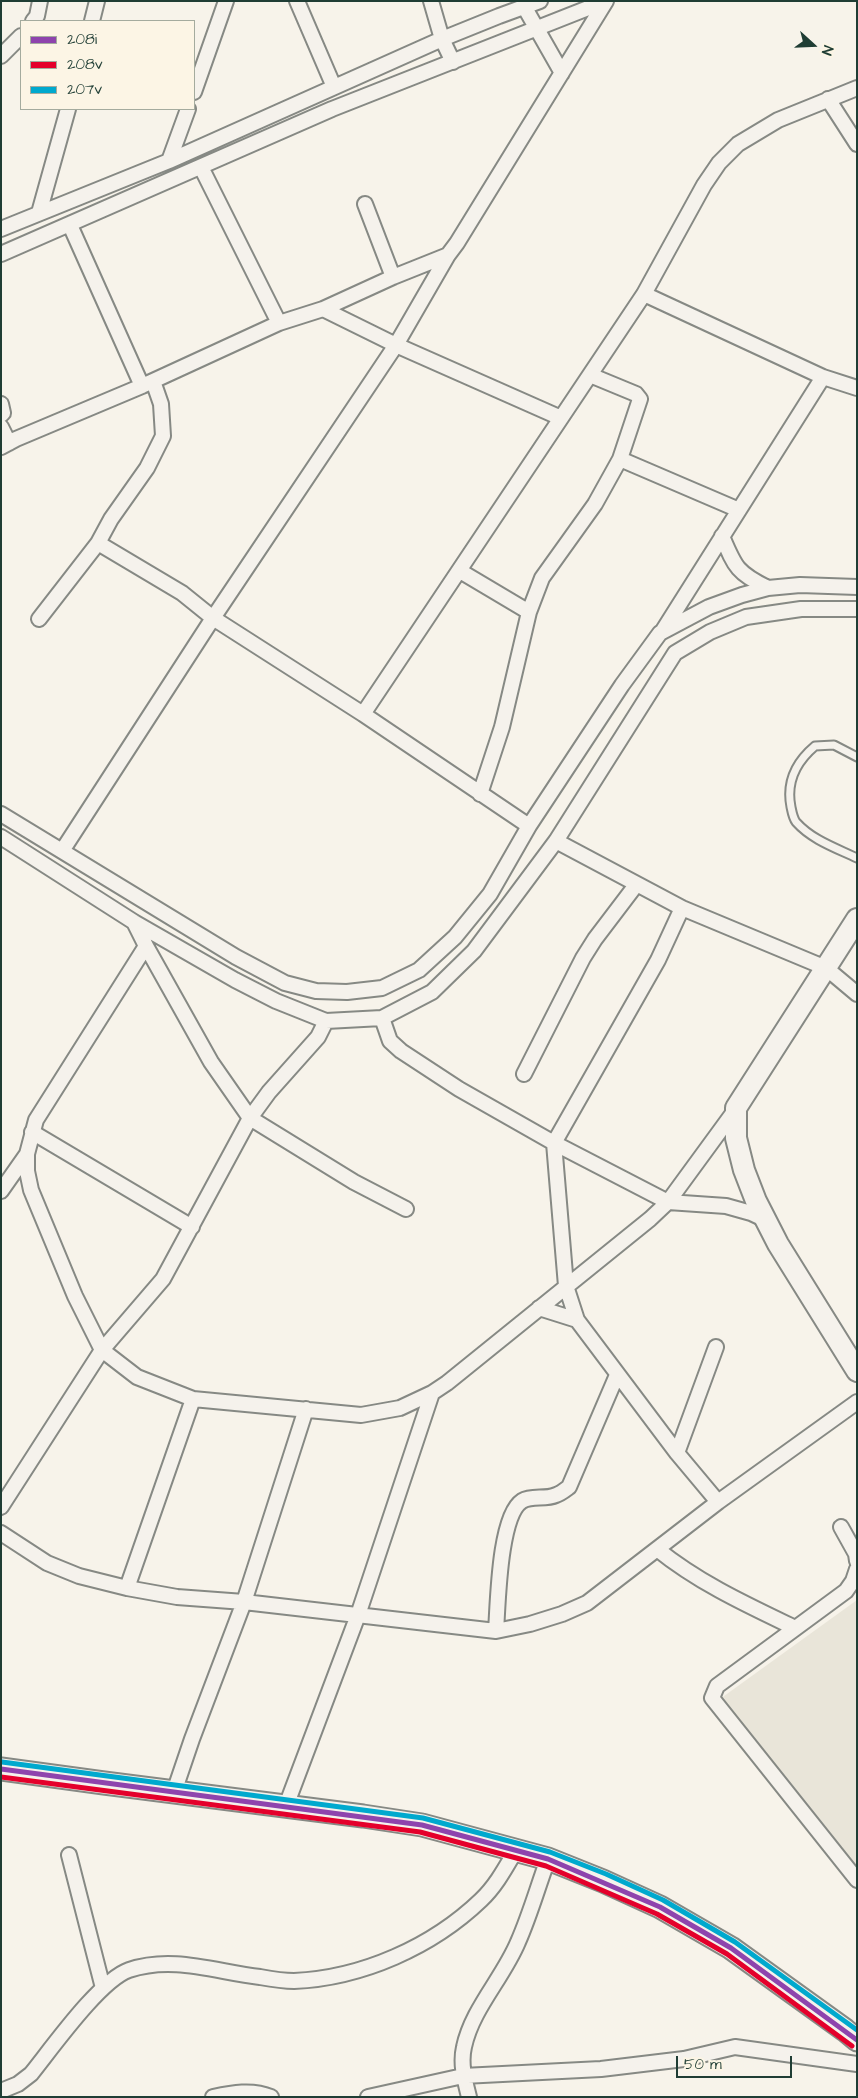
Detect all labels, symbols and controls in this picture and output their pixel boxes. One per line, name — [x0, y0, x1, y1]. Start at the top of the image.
legend — [20, 20, 195, 110]
north arrow — [788, 20, 838, 70]
text: 208i — [67, 29, 97, 50]
text: N — [816, 43, 838, 58]
text: 208v — [67, 54, 103, 75]
text: 207v — [67, 79, 102, 100]
scale bar — [678, 2046, 794, 2078]
text: 50 m — [684, 2054, 722, 2075]

